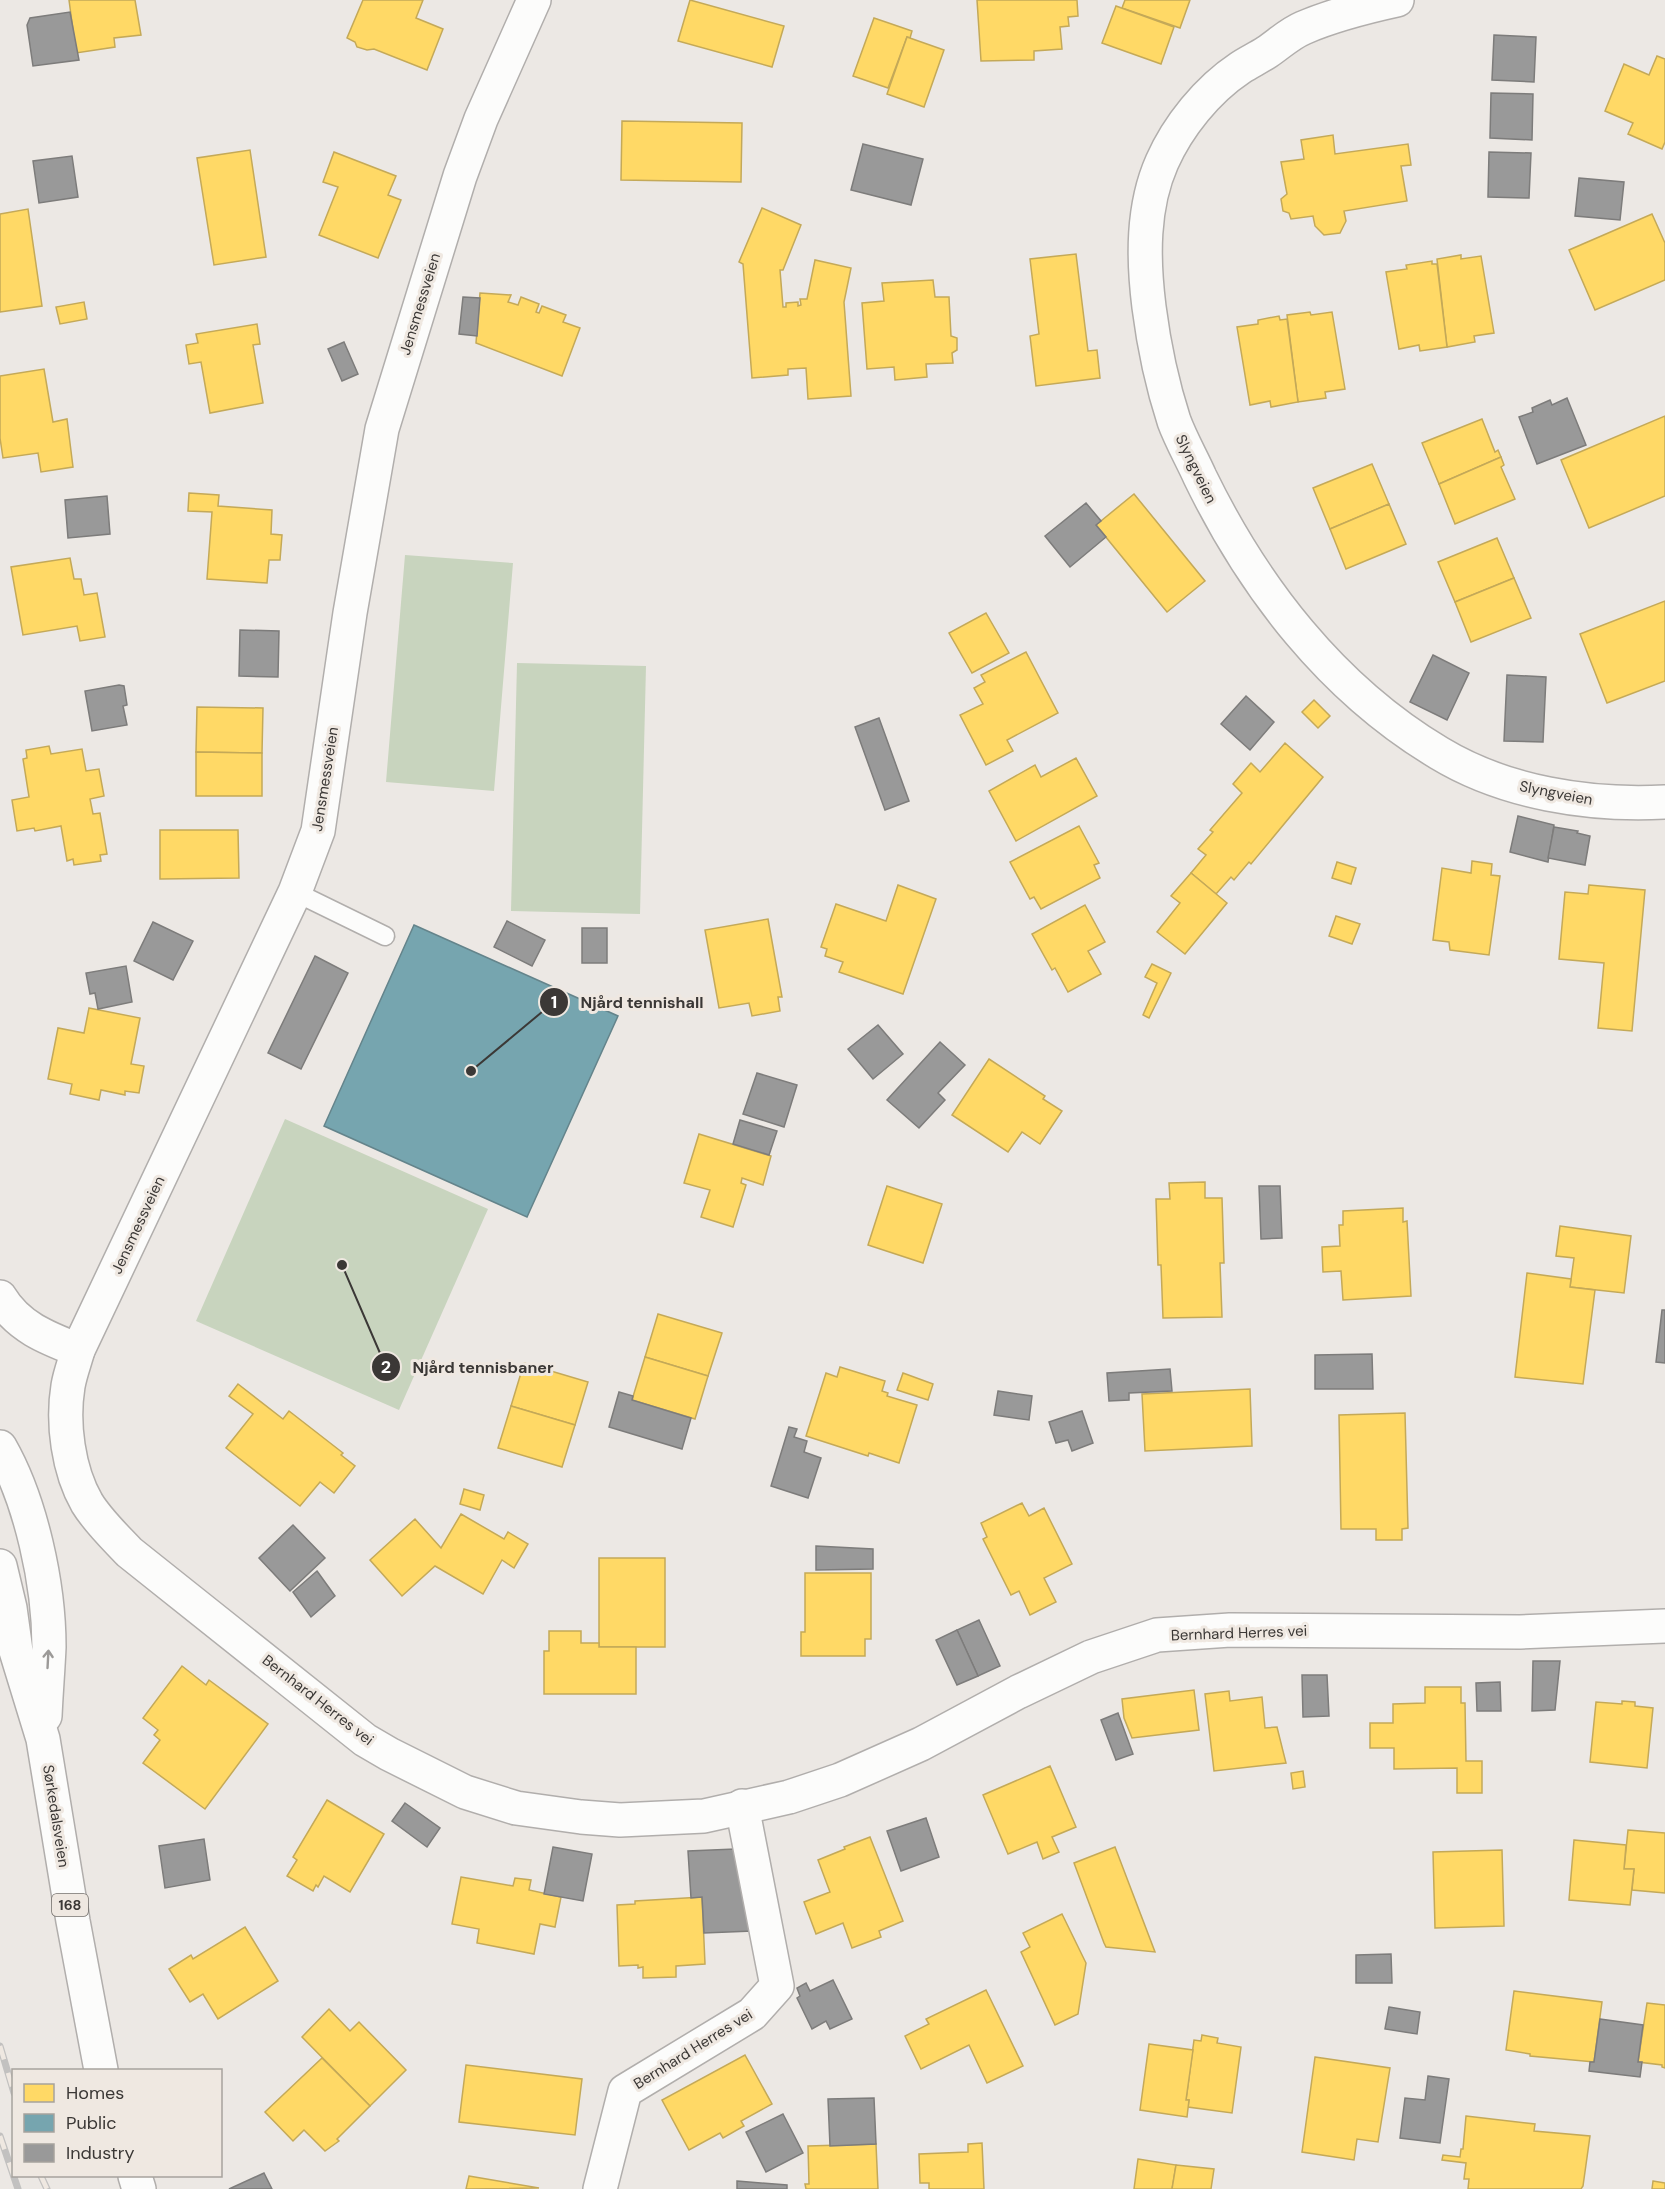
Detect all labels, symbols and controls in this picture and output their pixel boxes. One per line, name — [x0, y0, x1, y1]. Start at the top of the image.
street label: Jensmessveien — [395, 251, 445, 357]
street label: Slyngveien — [1171, 431, 1221, 507]
street label: Jensmessveien — [307, 725, 343, 833]
street label: Slyngveien — [1518, 776, 1594, 810]
callout: Njård tennishall — [539, 985, 716, 1019]
text: 1 — [551, 990, 557, 1014]
text: Njård tennishall — [581, 992, 703, 1013]
street label: Jensmessveien — [107, 1173, 169, 1277]
callout: Njård tennisbaner — [371, 1350, 565, 1384]
text: 2 — [381, 1355, 391, 1379]
text: Njård tennisbaner — [413, 1357, 554, 1378]
street label: Bernhard Herres vei — [1170, 1621, 1308, 1645]
one-way arrow — [42, 1650, 53, 1670]
street label: Bernhard Herres vei — [258, 1650, 378, 1750]
street label: Sørkedalsveien — [38, 1763, 74, 1869]
road number: 168 — [52, 1894, 88, 1916]
street label: Bernhard Herres vei — [630, 2004, 756, 2094]
legend — [12, 2069, 222, 2177]
text: Homes — [66, 2081, 124, 2105]
text: Public — [66, 2111, 117, 2135]
text: Industry — [66, 2141, 135, 2165]

